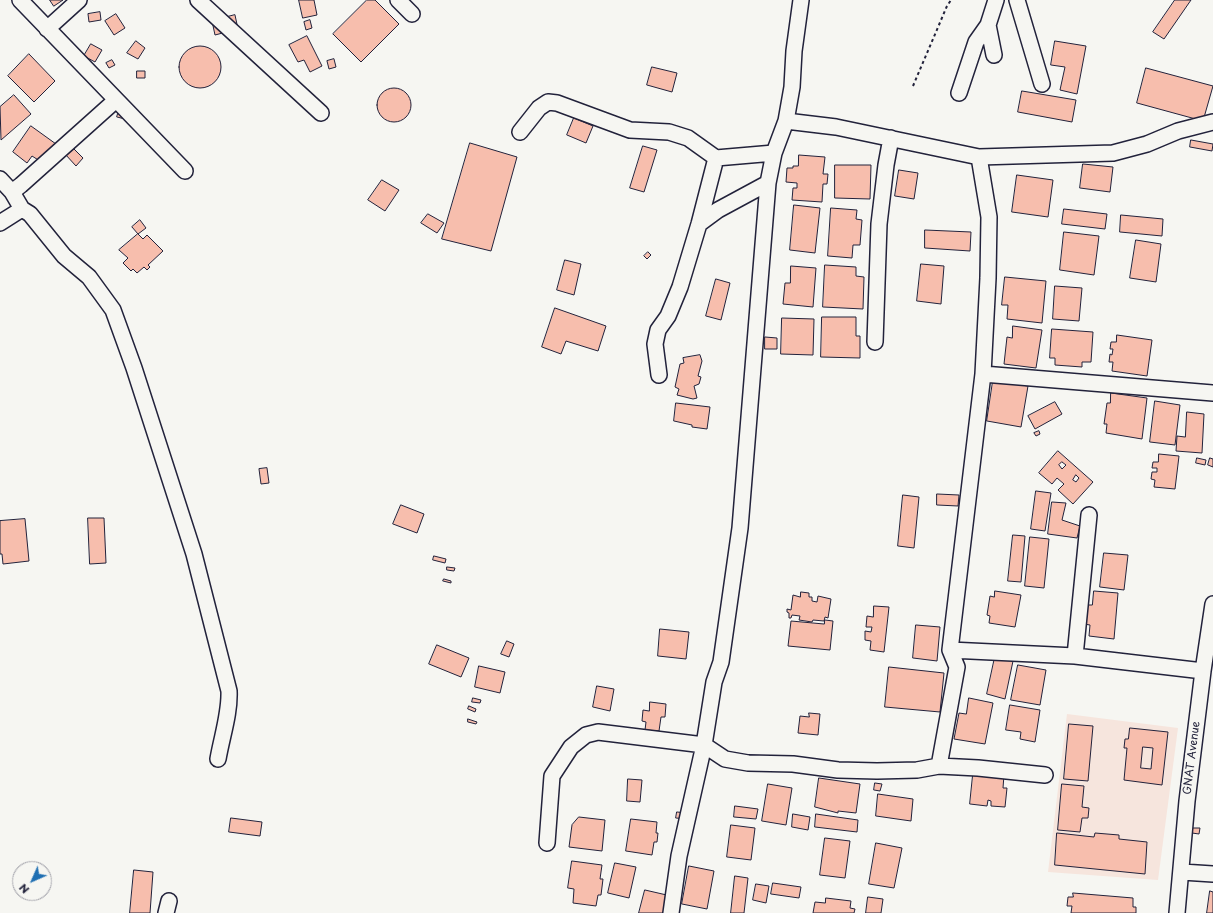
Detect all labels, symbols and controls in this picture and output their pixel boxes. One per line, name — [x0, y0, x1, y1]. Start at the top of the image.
street label: GNAT Avenue — [1181, 721, 1203, 795]
north arrow — [12, 861, 52, 901]
text: N — [15, 880, 33, 898]

